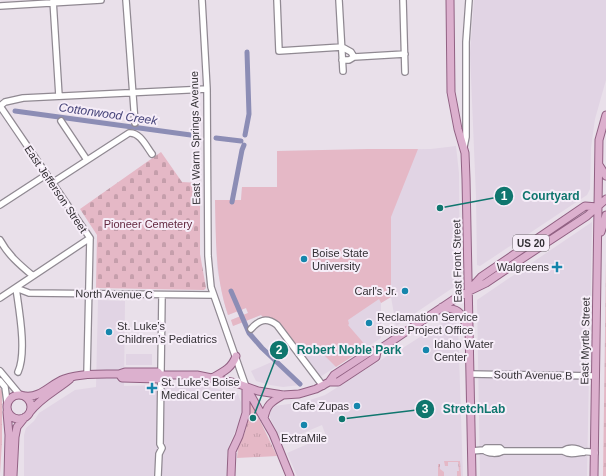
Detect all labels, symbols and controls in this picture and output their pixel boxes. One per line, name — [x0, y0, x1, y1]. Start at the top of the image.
street label: East Warm Springs Avenue — [188, 71, 202, 205]
water label: Cottonwood Creek — [58, 100, 159, 128]
street label: East Jefferson Street — [22, 143, 90, 235]
callout: Courtyard — [494, 184, 587, 208]
text: 1 — [501, 189, 508, 203]
text: Courtyard — [522, 189, 580, 203]
park label: Pioneer Cemetery — [104, 218, 193, 230]
street label: East Front Street — [450, 219, 464, 303]
road number: US 20 — [513, 235, 549, 251]
place label: Boise State University — [312, 247, 368, 272]
marker: Boise State University — [299, 254, 309, 264]
place label: Walgreens — [497, 261, 549, 273]
marker: Walgreens — [552, 262, 562, 272]
place label: Carl's Jr. — [355, 285, 397, 297]
marker: Carl's Jr. — [400, 286, 410, 296]
street label: North Avenue C — [75, 287, 153, 301]
street label: East Myrtle Street — [578, 297, 592, 385]
place label: Reclamation Service Boise Project Office — [377, 311, 478, 336]
marker: Reclamation Service Boise Project Office — [364, 318, 374, 328]
place label: St. Luke’s Children’s Pediatrics — [117, 320, 218, 345]
marker: St. Luke’s Children’s Pediatrics — [104, 327, 114, 337]
callout: Robert Noble Park — [269, 338, 410, 362]
place label: Idaho Water Center — [434, 338, 494, 363]
text: 2 — [276, 343, 283, 357]
text: Robert Noble Park — [297, 343, 402, 357]
marker: Idaho Water Center — [421, 345, 431, 355]
street label: South Avenue B — [494, 368, 572, 382]
place label: St. Luke's Boise Medical Center — [161, 376, 240, 401]
marker: St. Luke's Boise Medical Center — [146, 382, 158, 394]
callout: StretchLab — [415, 397, 513, 421]
place label: Cafe Zupas — [292, 400, 349, 412]
marker: Cafe Zupas — [352, 401, 362, 411]
text: 3 — [422, 402, 429, 416]
text: StretchLab — [443, 402, 505, 416]
marker: ExtraMile — [299, 420, 309, 430]
place label: ExtraMile — [281, 432, 327, 444]

